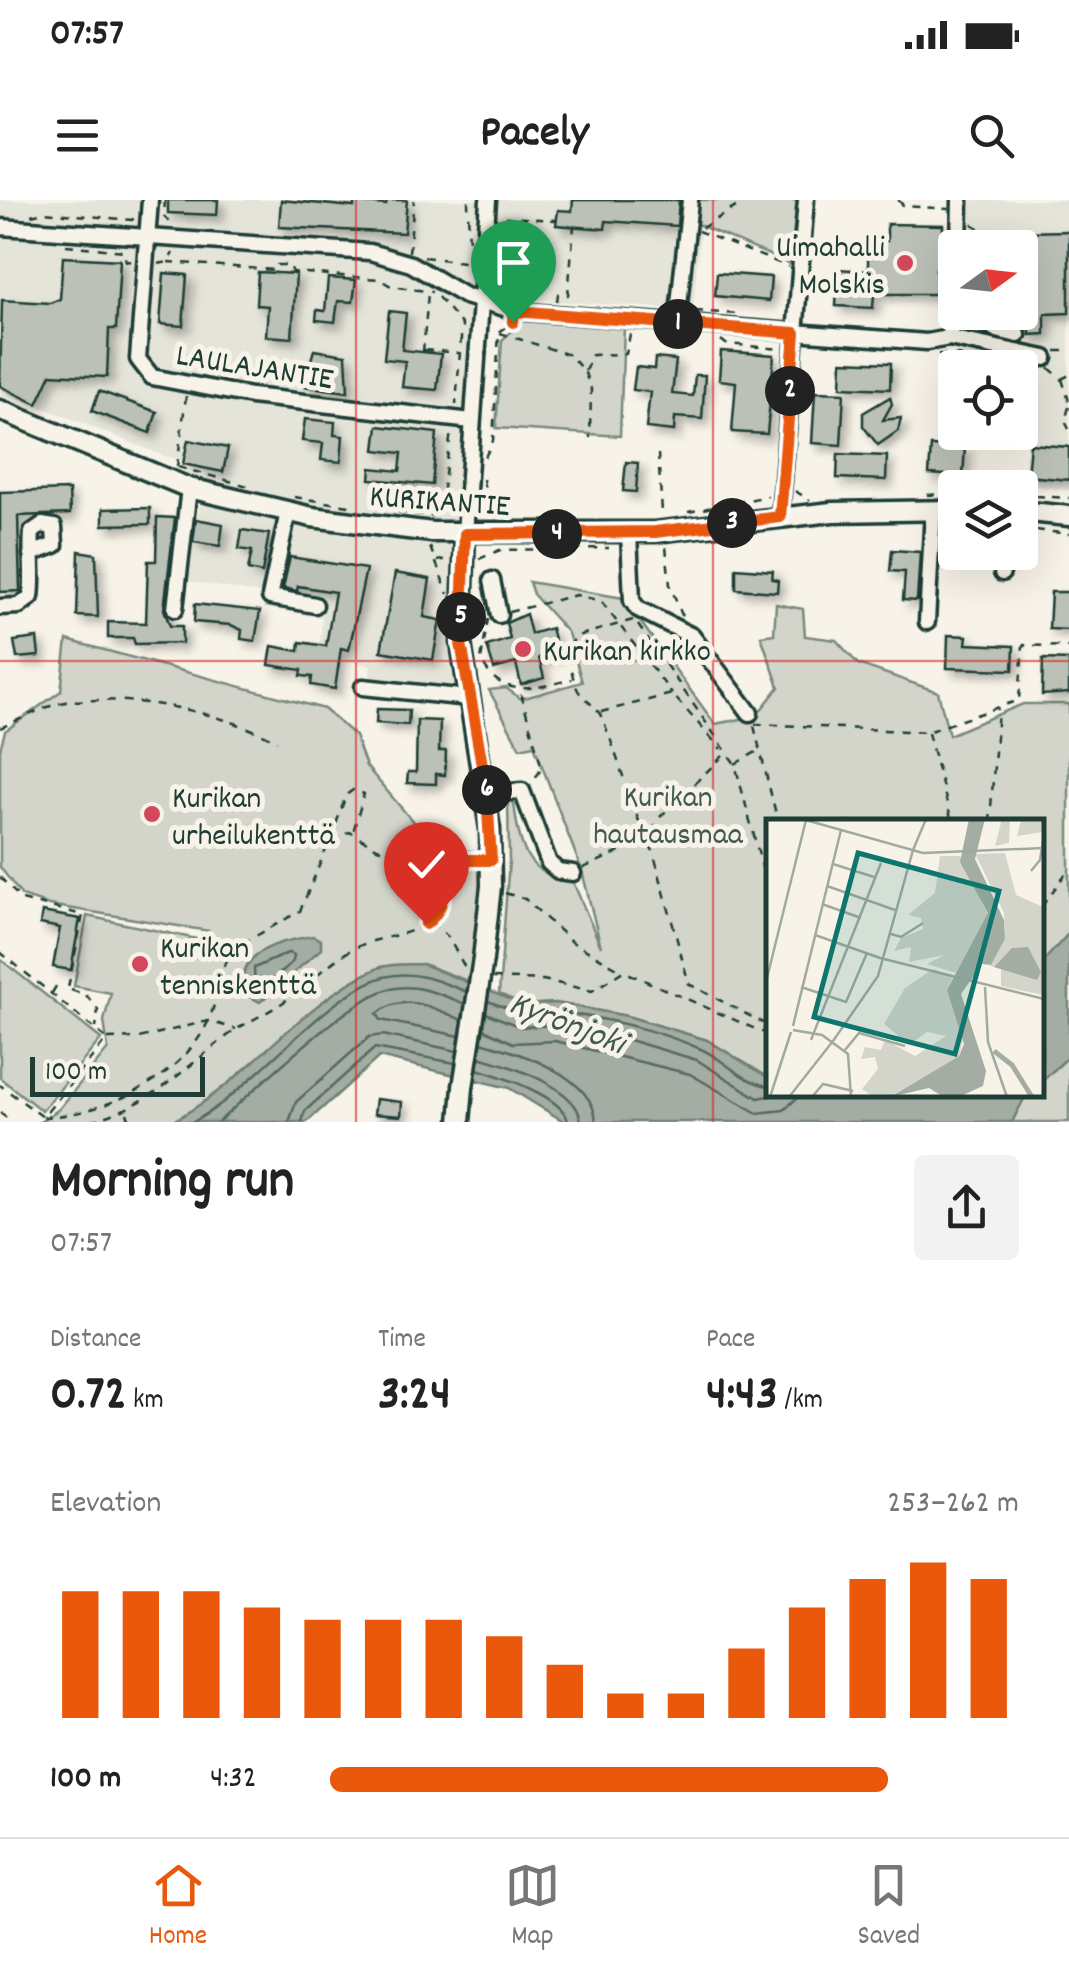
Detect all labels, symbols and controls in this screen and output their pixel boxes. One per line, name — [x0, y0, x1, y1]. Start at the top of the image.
text: 07:57 — [50, 8, 124, 63]
text: Pacely — [480, 103, 589, 167]
icon: menu — [50, 108, 105, 163]
icon: search — [964, 108, 1019, 163]
pin — [471, 220, 556, 323]
place label: Uimahalli Molskis — [776, 227, 885, 310]
north arrow — [938, 230, 1038, 330]
map controls — [938, 230, 1038, 570]
icon: arrive — [486, 235, 541, 290]
marker: Uimahalli Molskis — [894, 252, 916, 274]
pin: 1 — [653, 299, 703, 349]
text: 1 — [675, 304, 681, 344]
street label: LAULAJANTIE — [172, 335, 337, 405]
button: locate — [938, 350, 1038, 450]
pin: 2 — [765, 366, 815, 416]
text: 2 — [784, 371, 796, 411]
button: layers — [938, 470, 1038, 570]
street label: KURIKANTIE — [368, 476, 512, 532]
pin: 3 — [707, 498, 757, 548]
text: 3 — [726, 503, 738, 543]
pin: 4 — [532, 509, 582, 559]
text: 4 — [551, 514, 563, 554]
pin: 5 — [436, 592, 486, 642]
text: 5 — [455, 597, 467, 637]
place label: Kurikan kirkko — [543, 631, 711, 677]
marker: Kurikan kirkko — [512, 638, 534, 660]
pin: 6 — [462, 765, 512, 815]
text: 6 — [480, 770, 494, 810]
park label: Kurikan hautausmaa — [593, 777, 744, 860]
place label: Kurikan urheilukenttä — [172, 778, 335, 861]
marker: Kurikan urheilukenttä — [141, 803, 163, 825]
inset map — [766, 819, 1044, 1097]
pin — [384, 822, 469, 925]
icon: check — [399, 837, 454, 892]
place label: Kurikan tenniskenttä — [160, 928, 316, 1011]
marker: Kurikan tenniskenttä — [129, 953, 151, 975]
water label: Kyrönjoki — [501, 981, 637, 1073]
scale bar — [30, 1052, 205, 1096]
text: 100 m — [45, 1054, 107, 1094]
text: Morning run — [50, 1145, 294, 1224]
button: share — [914, 1155, 1019, 1260]
text: 07:57 — [50, 1222, 112, 1268]
text: Distance — [50, 1321, 141, 1361]
text: Time — [378, 1321, 426, 1361]
text: Pace — [706, 1321, 755, 1361]
text: 0.72 — [50, 1361, 127, 1433]
text: 3:24 — [378, 1361, 451, 1433]
text: 4:43 — [706, 1361, 778, 1433]
text: km — [127, 1382, 164, 1422]
text: /km — [778, 1382, 823, 1422]
text: Elevation — [50, 1482, 161, 1528]
text: 253–262 m — [887, 1482, 1019, 1528]
text: 100 m — [50, 1757, 121, 1803]
text: 4:32 — [210, 1757, 257, 1803]
tab: Home — [149, 1858, 207, 1958]
tab: Map — [505, 1858, 560, 1958]
tab: Saved — [858, 1858, 920, 1958]

